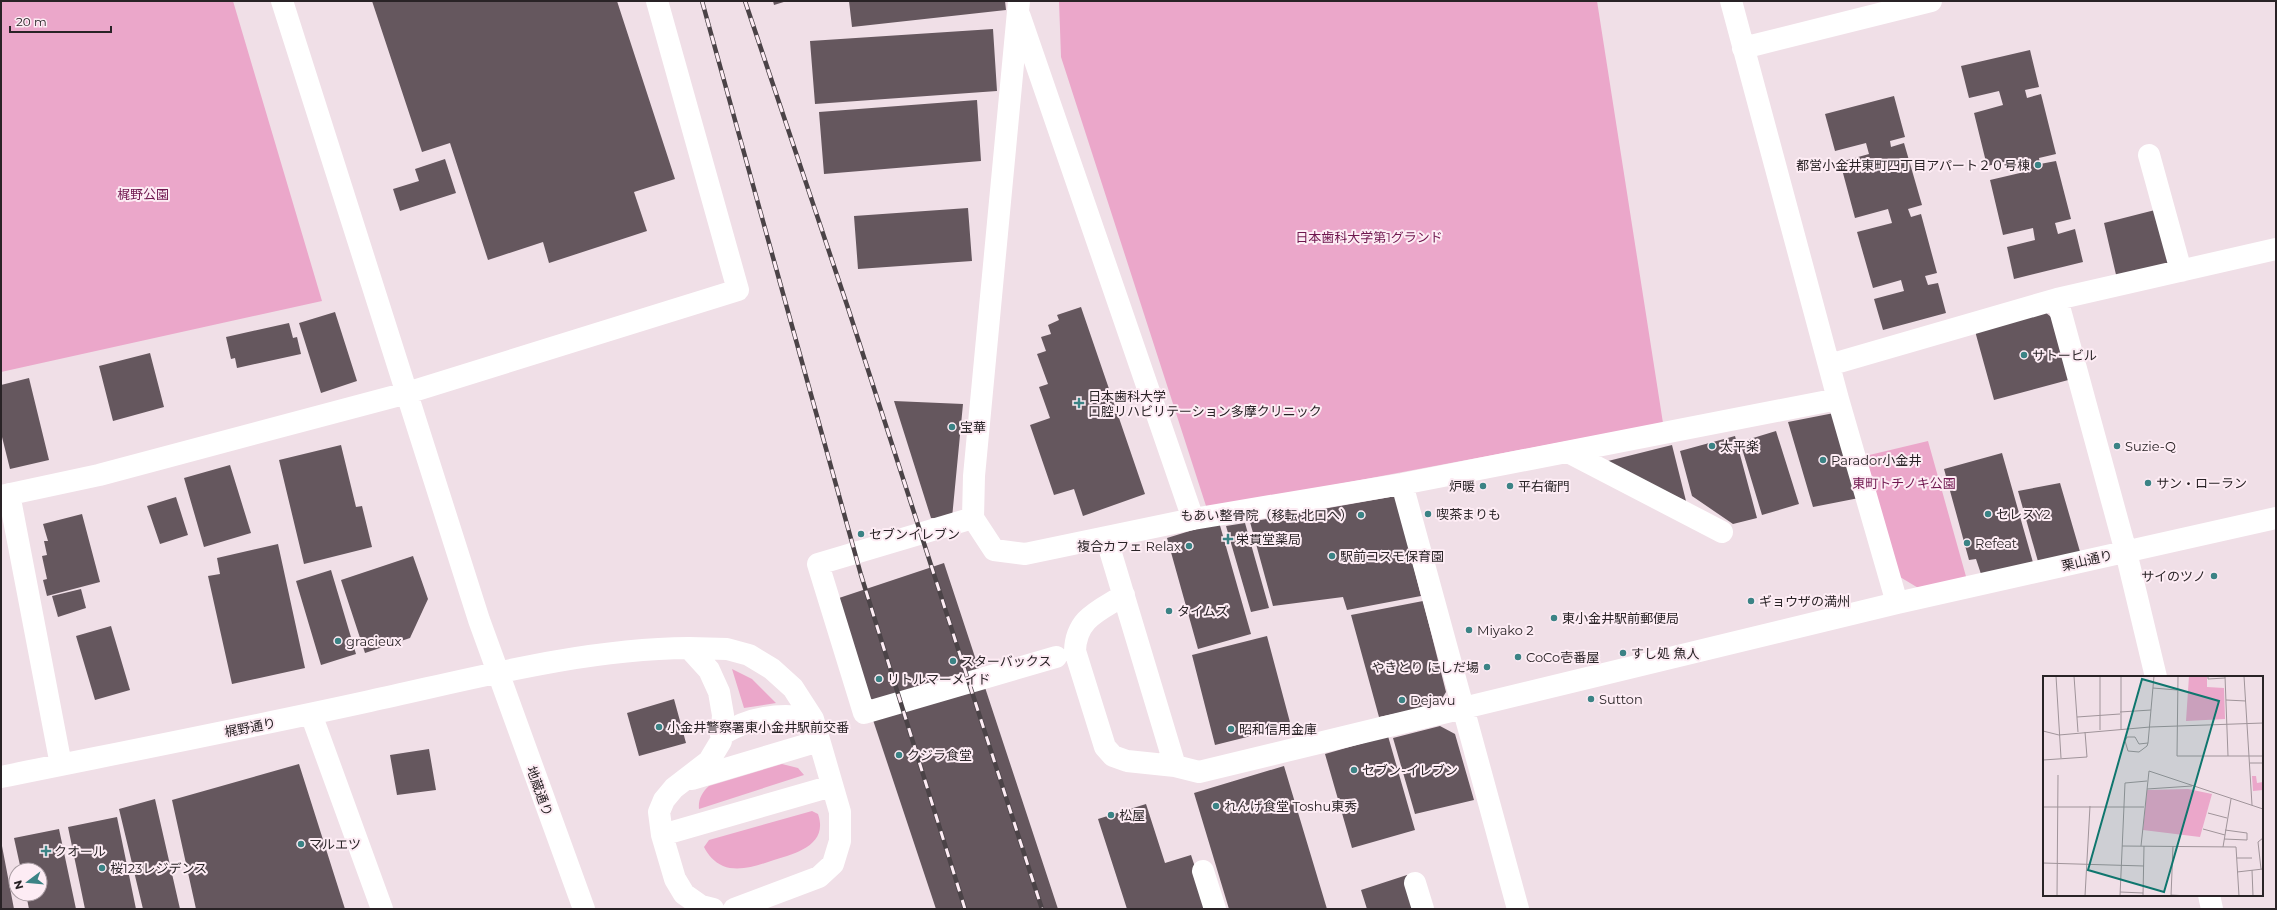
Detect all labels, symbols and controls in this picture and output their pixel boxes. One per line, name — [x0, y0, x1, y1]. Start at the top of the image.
scale bar — [10, 8, 111, 34]
text: 20 m — [16, 14, 47, 29]
place label: 都営小金井東町四丁目アパート２０号棟 — [1796, 157, 2030, 173]
marker: 都営小金井東町四丁目アパート２０号棟 — [2033, 160, 2043, 170]
park label: 梶野公園 — [117, 186, 169, 202]
park label: 日本歯科大学第1グランド — [1295, 229, 1443, 245]
place label: サトービル — [2032, 347, 2097, 363]
marker: サトービル — [2019, 350, 2029, 360]
place label: 日本歯科大学 口腔リハビリテーション多摩クリニック — [1088, 388, 1322, 419]
marker: 日本歯科大学 口腔リハビリテーション多摩クリニック — [1073, 397, 1085, 409]
place label: 宝華 — [960, 419, 986, 435]
marker: 宝華 — [947, 422, 957, 432]
place label: 太平楽 — [1720, 438, 1759, 454]
place label: Suzie-Q — [2125, 438, 2176, 454]
marker: 太平楽 — [1707, 441, 1717, 451]
marker: Suzie-Q — [2112, 441, 2122, 451]
place label: Parador小金井 — [1831, 452, 1921, 468]
marker: Parador小金井 — [1818, 455, 1828, 465]
park label: 東町トチノキ公園 — [1852, 475, 1956, 491]
place label: サン・ローラン — [2156, 475, 2247, 491]
place label: 炉暖 — [1449, 478, 1475, 494]
place label: 平右衛門 — [1518, 478, 1570, 494]
marker: サン・ローラン — [2143, 478, 2153, 488]
marker: 炉暖 — [1478, 481, 1488, 491]
marker: 平右衛門 — [1505, 481, 1515, 491]
place label: 喫茶まりも — [1436, 506, 1501, 522]
place label: セレスY2 — [1996, 506, 2051, 522]
place label: もあい整骨院（移転 北口へ） — [1181, 507, 1353, 523]
marker: 喫茶まりも — [1423, 509, 1433, 519]
marker: セレスY2 — [1983, 509, 1993, 519]
marker: もあい整骨院（移転 北口へ） — [1356, 510, 1366, 520]
place label: セブンイレブン — [869, 526, 960, 542]
marker: セブンイレブン — [856, 529, 866, 539]
place label: 栄貫堂薬局 — [1236, 531, 1301, 547]
marker: 栄貫堂薬局 — [1223, 534, 1233, 544]
place label: Refeat — [1975, 535, 2017, 551]
place label: 複合カフェ Relax — [1077, 538, 1181, 554]
marker: Refeat — [1962, 538, 1972, 548]
marker: 複合カフェ Relax — [1184, 541, 1194, 551]
street label: 栗山通り — [2060, 546, 2114, 574]
place label: 駅前コスモ保育園 — [1340, 548, 1444, 564]
marker: 駅前コスモ保育園 — [1327, 551, 1337, 561]
place label: サイのツノ — [2141, 568, 2206, 584]
marker: サイのツノ — [2209, 571, 2219, 581]
place label: ギョウザの満州 — [1759, 593, 1850, 609]
marker: ギョウザの満州 — [1746, 596, 1756, 606]
place label: タイムズ — [1177, 603, 1229, 619]
marker: タイムズ — [1164, 606, 1174, 616]
place label: 東小金井駅前郵便局 — [1562, 610, 1679, 626]
marker: 東小金井駅前郵便局 — [1549, 613, 1559, 623]
place label: Miyako 2 — [1477, 622, 1534, 638]
marker: Miyako 2 — [1464, 625, 1474, 635]
place label: gracieux — [346, 633, 402, 649]
marker: gracieux — [333, 636, 343, 646]
place label: すし処 魚人 — [1631, 645, 1699, 661]
marker: すし処 魚人 — [1618, 648, 1628, 658]
place label: CoCo壱番屋 — [1526, 649, 1599, 665]
marker: CoCo壱番屋 — [1513, 652, 1523, 662]
place label: スターバックス — [961, 653, 1051, 669]
marker: スターバックス — [948, 656, 958, 666]
place label: やきとり にしだ場 — [1372, 659, 1479, 675]
marker: やきとり にしだ場 — [1482, 662, 1492, 672]
place label: リトルマーメイド — [887, 671, 990, 687]
marker: リトルマーメイド — [874, 674, 884, 684]
inset map — [2043, 676, 2263, 896]
place label: Sutton — [1599, 691, 1643, 707]
place label: Dejavu — [1410, 692, 1455, 708]
marker: Sutton — [1586, 694, 1596, 704]
marker: Dejavu — [1397, 695, 1407, 705]
street label: 梶野通り — [223, 714, 277, 740]
place label: 小金井警察署東小金井駅前交番 — [667, 719, 849, 735]
place label: 昭和信用金庫 — [1239, 721, 1317, 737]
marker: 小金井警察署東小金井駅前交番 — [654, 722, 664, 732]
marker: 昭和信用金庫 — [1226, 724, 1236, 734]
place label: クジラ食堂 — [907, 747, 972, 763]
marker: クジラ食堂 — [894, 750, 904, 760]
place label: セブン-イレブン — [1362, 762, 1458, 778]
street label: 地蔵通り — [524, 764, 556, 818]
marker: セブン-イレブン — [1349, 765, 1359, 775]
place label: れんげ食堂 Toshu東秀 — [1224, 798, 1357, 814]
marker: れんげ食堂 Toshu東秀 — [1211, 801, 1221, 811]
place label: 松屋 — [1119, 807, 1145, 823]
marker: 松屋 — [1106, 810, 1116, 820]
place label: マルエツ — [309, 836, 361, 852]
marker: マルエツ — [296, 839, 306, 849]
place label: クオール — [54, 843, 106, 859]
marker: クオール — [41, 846, 51, 856]
place label: 桜123レジデンス — [110, 860, 207, 876]
north arrow — [8, 862, 48, 902]
marker: 桜123レジデンス — [97, 863, 107, 873]
text: N — [10, 879, 26, 891]

